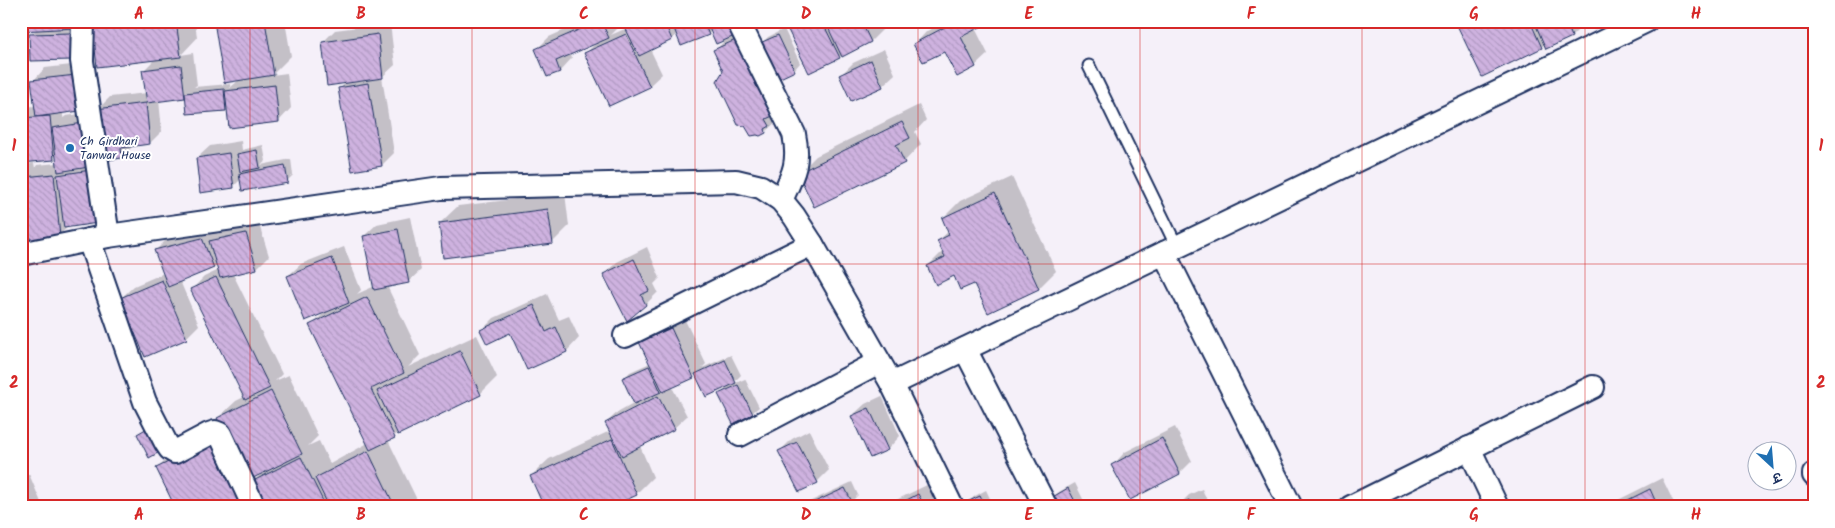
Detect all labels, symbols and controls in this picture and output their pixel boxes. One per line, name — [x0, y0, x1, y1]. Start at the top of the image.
text: A — [134, 2, 144, 27]
text: B — [356, 2, 366, 27]
text: C — [579, 2, 589, 27]
text: D — [801, 2, 812, 27]
text: E — [1025, 2, 1035, 27]
text: F — [1247, 2, 1257, 27]
text: G — [1469, 2, 1479, 27]
text: H — [1691, 2, 1701, 27]
place label: Ch Girdhari Tanwar House — [80, 132, 151, 165]
text: 1 — [12, 134, 17, 159]
text: 1 — [1819, 134, 1824, 159]
marker: Ch Girdhari Tanwar House — [64, 142, 76, 154]
text: 2 — [9, 371, 19, 396]
text: 2 — [1816, 371, 1826, 396]
north arrow — [1748, 440, 1798, 490]
text: उ — [1766, 465, 1786, 490]
text: A — [134, 503, 144, 528]
text: B — [356, 503, 366, 528]
text: C — [579, 503, 589, 528]
text: D — [801, 503, 812, 528]
text: E — [1025, 503, 1035, 528]
text: F — [1247, 503, 1257, 528]
text: G — [1469, 503, 1479, 528]
text: H — [1691, 503, 1701, 528]

